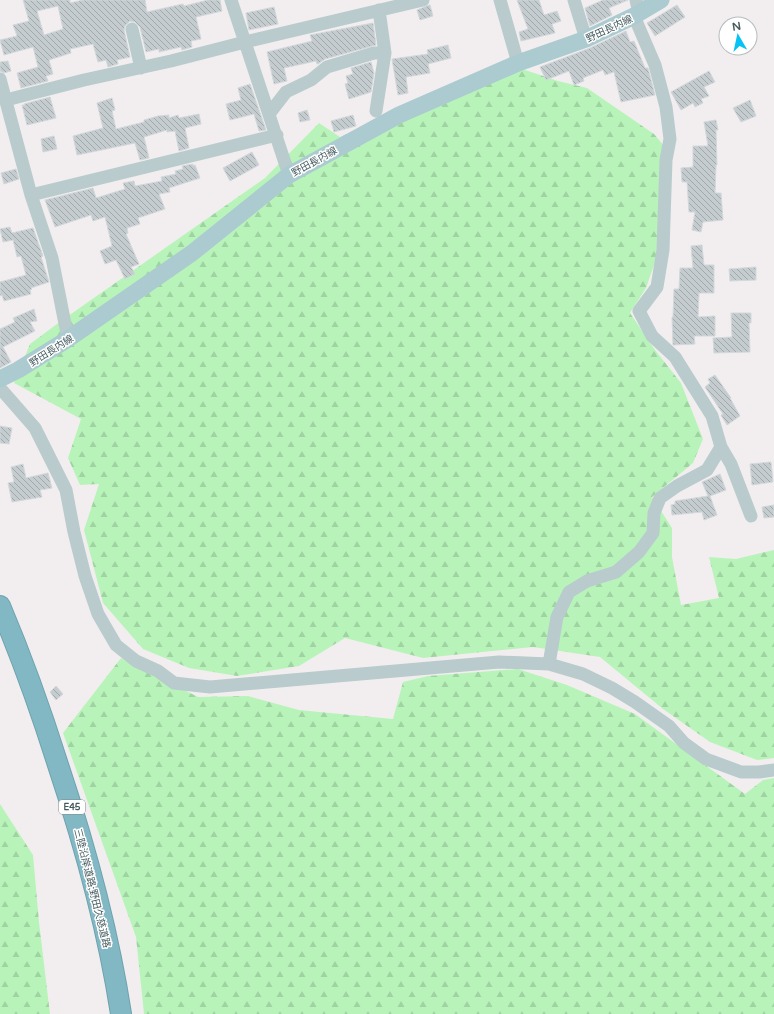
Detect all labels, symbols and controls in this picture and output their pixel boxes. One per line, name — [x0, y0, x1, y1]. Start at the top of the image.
street label: 野田長内線 — [584, 13, 635, 45]
north arrow — [718, 16, 758, 56]
text: N — [731, 20, 742, 34]
street label: 野田長内線 — [290, 145, 339, 179]
street label: 野田長内線 — [27, 333, 76, 369]
road number: E45 — [59, 800, 85, 814]
street label: 三陸沿岸道路;野田久慈道路 — [71, 827, 113, 949]

